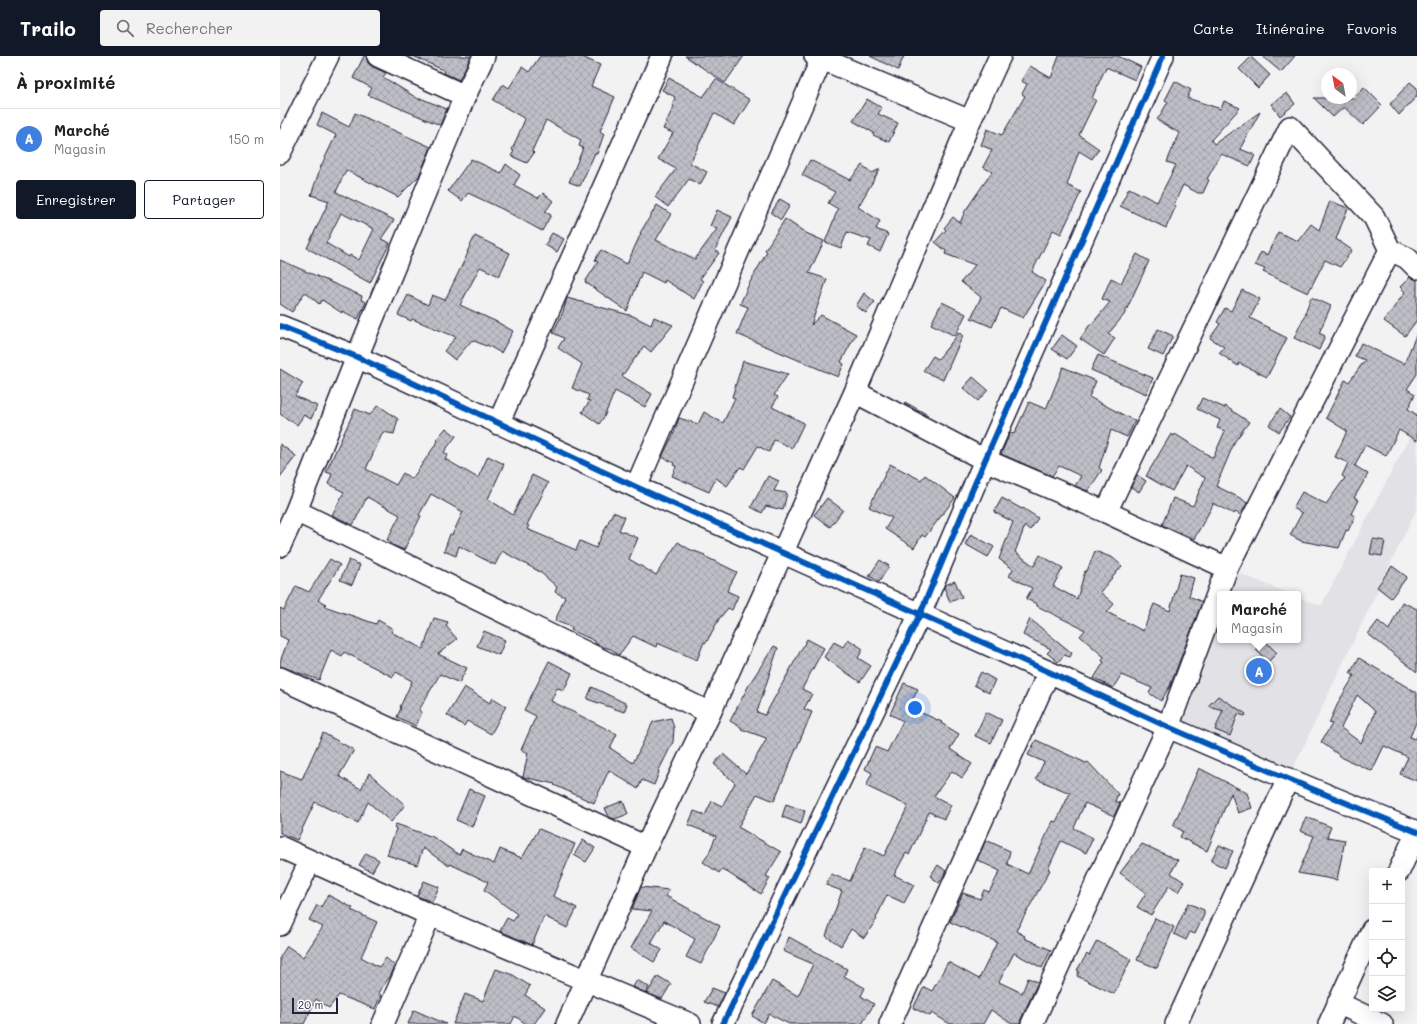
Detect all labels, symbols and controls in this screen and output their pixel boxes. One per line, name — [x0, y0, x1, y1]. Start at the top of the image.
search box — [100, 10, 380, 46]
text: Trailo — [20, 16, 76, 41]
icon: search — [114, 17, 136, 39]
text: Rechercher — [146, 18, 233, 38]
text: Carte — [1193, 19, 1234, 38]
text: Itinéraire — [1256, 19, 1325, 38]
text: Favoris — [1347, 19, 1397, 38]
north arrow — [1321, 68, 1357, 104]
text: À proximité — [16, 71, 115, 93]
text: Marché — [54, 120, 110, 140]
text: A — [24, 130, 34, 147]
text: 150 m — [228, 130, 264, 147]
text: Magasin — [54, 140, 106, 157]
button: Enregistrer — [16, 180, 136, 219]
button: Partager — [144, 180, 264, 219]
popup — [1217, 591, 1301, 643]
text: Marché — [1231, 599, 1287, 619]
text: Magasin — [1231, 619, 1283, 636]
pin: A — [1246, 656, 1272, 686]
your location — [905, 698, 925, 718]
map controls — [1369, 868, 1405, 1012]
button: + — [1369, 868, 1405, 904]
button: − — [1369, 904, 1405, 940]
button: locate — [1369, 940, 1405, 976]
button: layers — [1369, 976, 1405, 1012]
scale bar — [292, 996, 338, 1015]
text: 20 m — [298, 997, 323, 1012]

